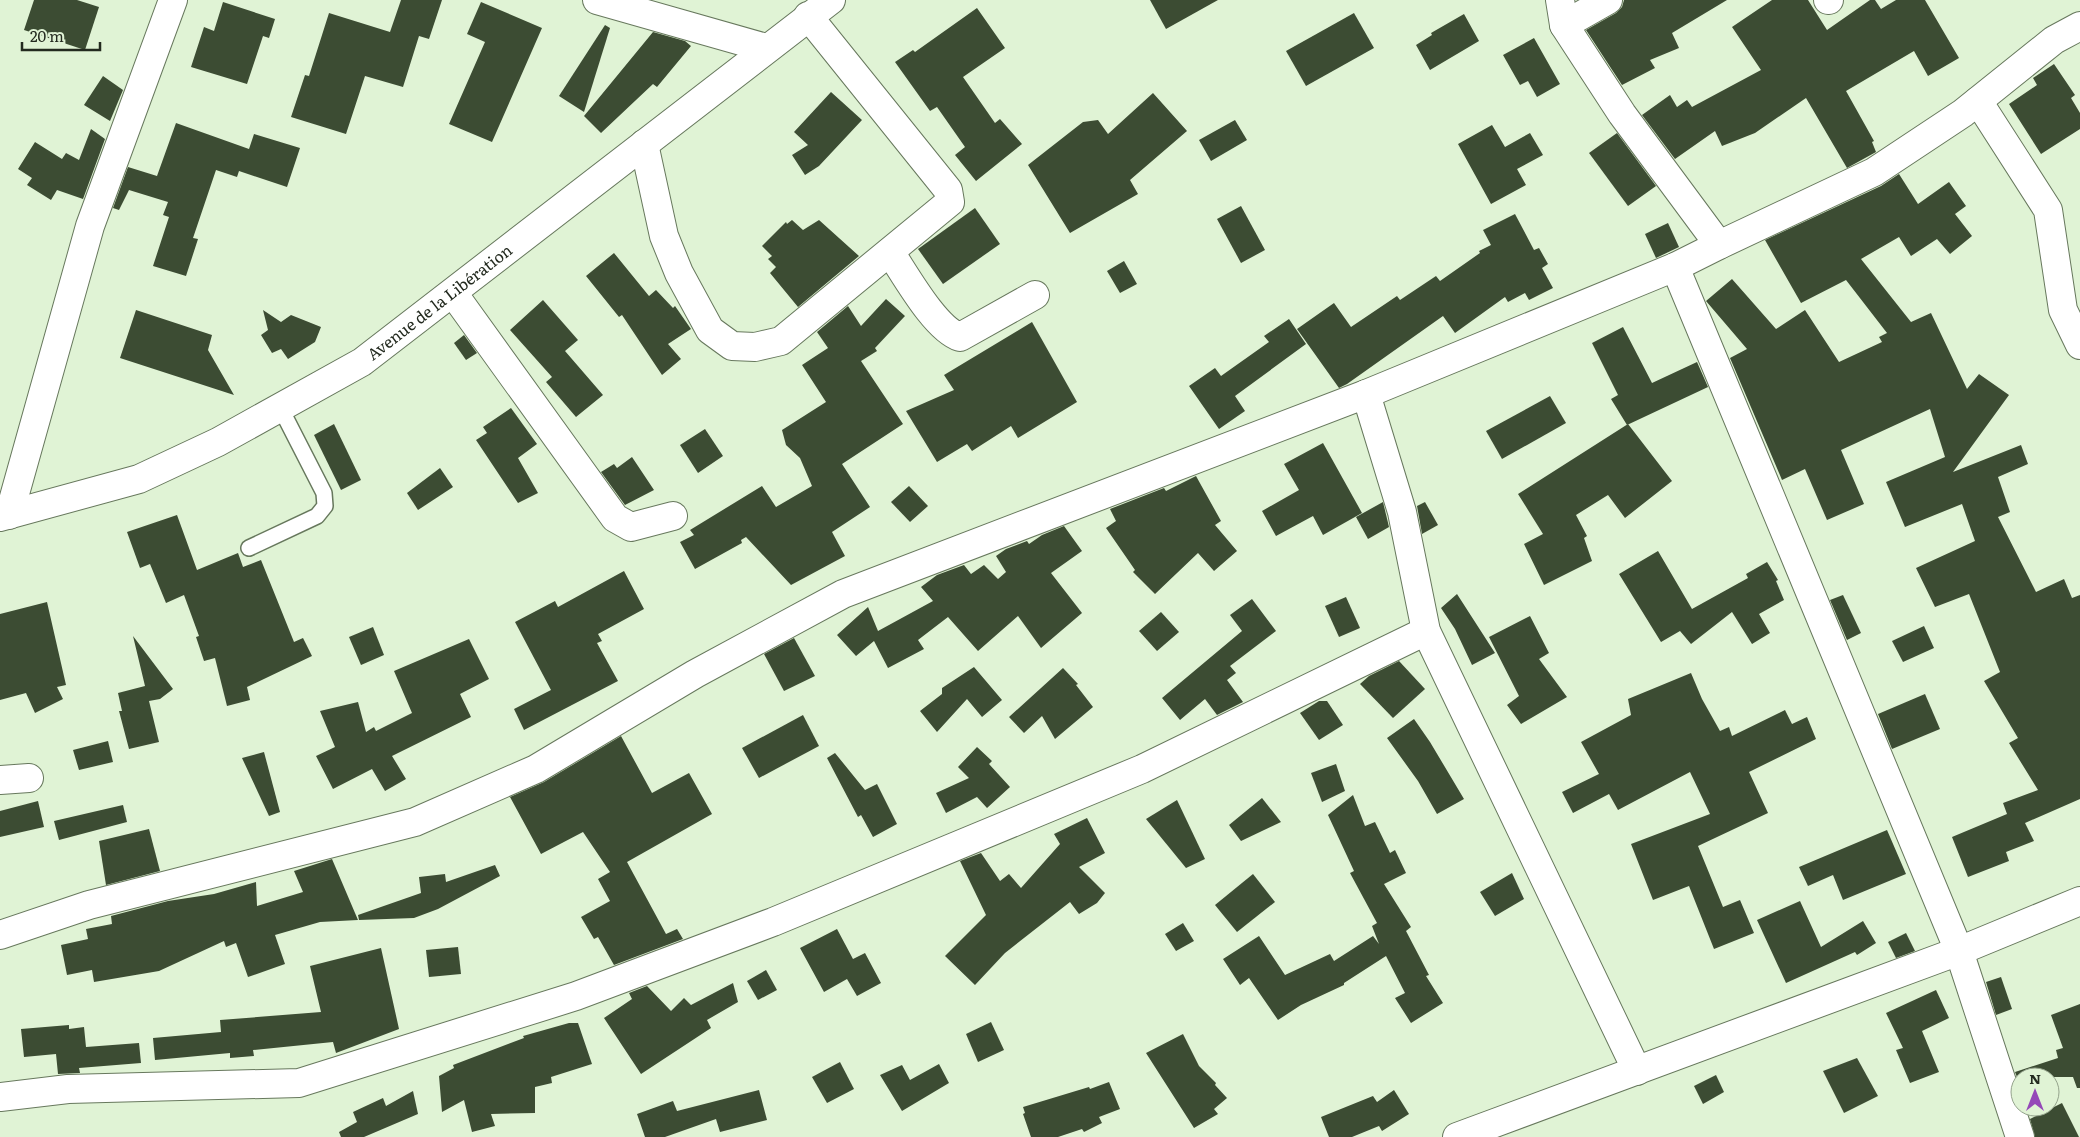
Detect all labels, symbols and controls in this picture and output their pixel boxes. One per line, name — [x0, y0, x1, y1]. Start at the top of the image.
scale bar — [22, 20, 100, 52]
text: 20 m — [30, 24, 64, 47]
street label: Avenue de la Libération — [361, 237, 517, 365]
north arrow — [2010, 1067, 2060, 1117]
text: N — [2029, 1068, 2041, 1088]

